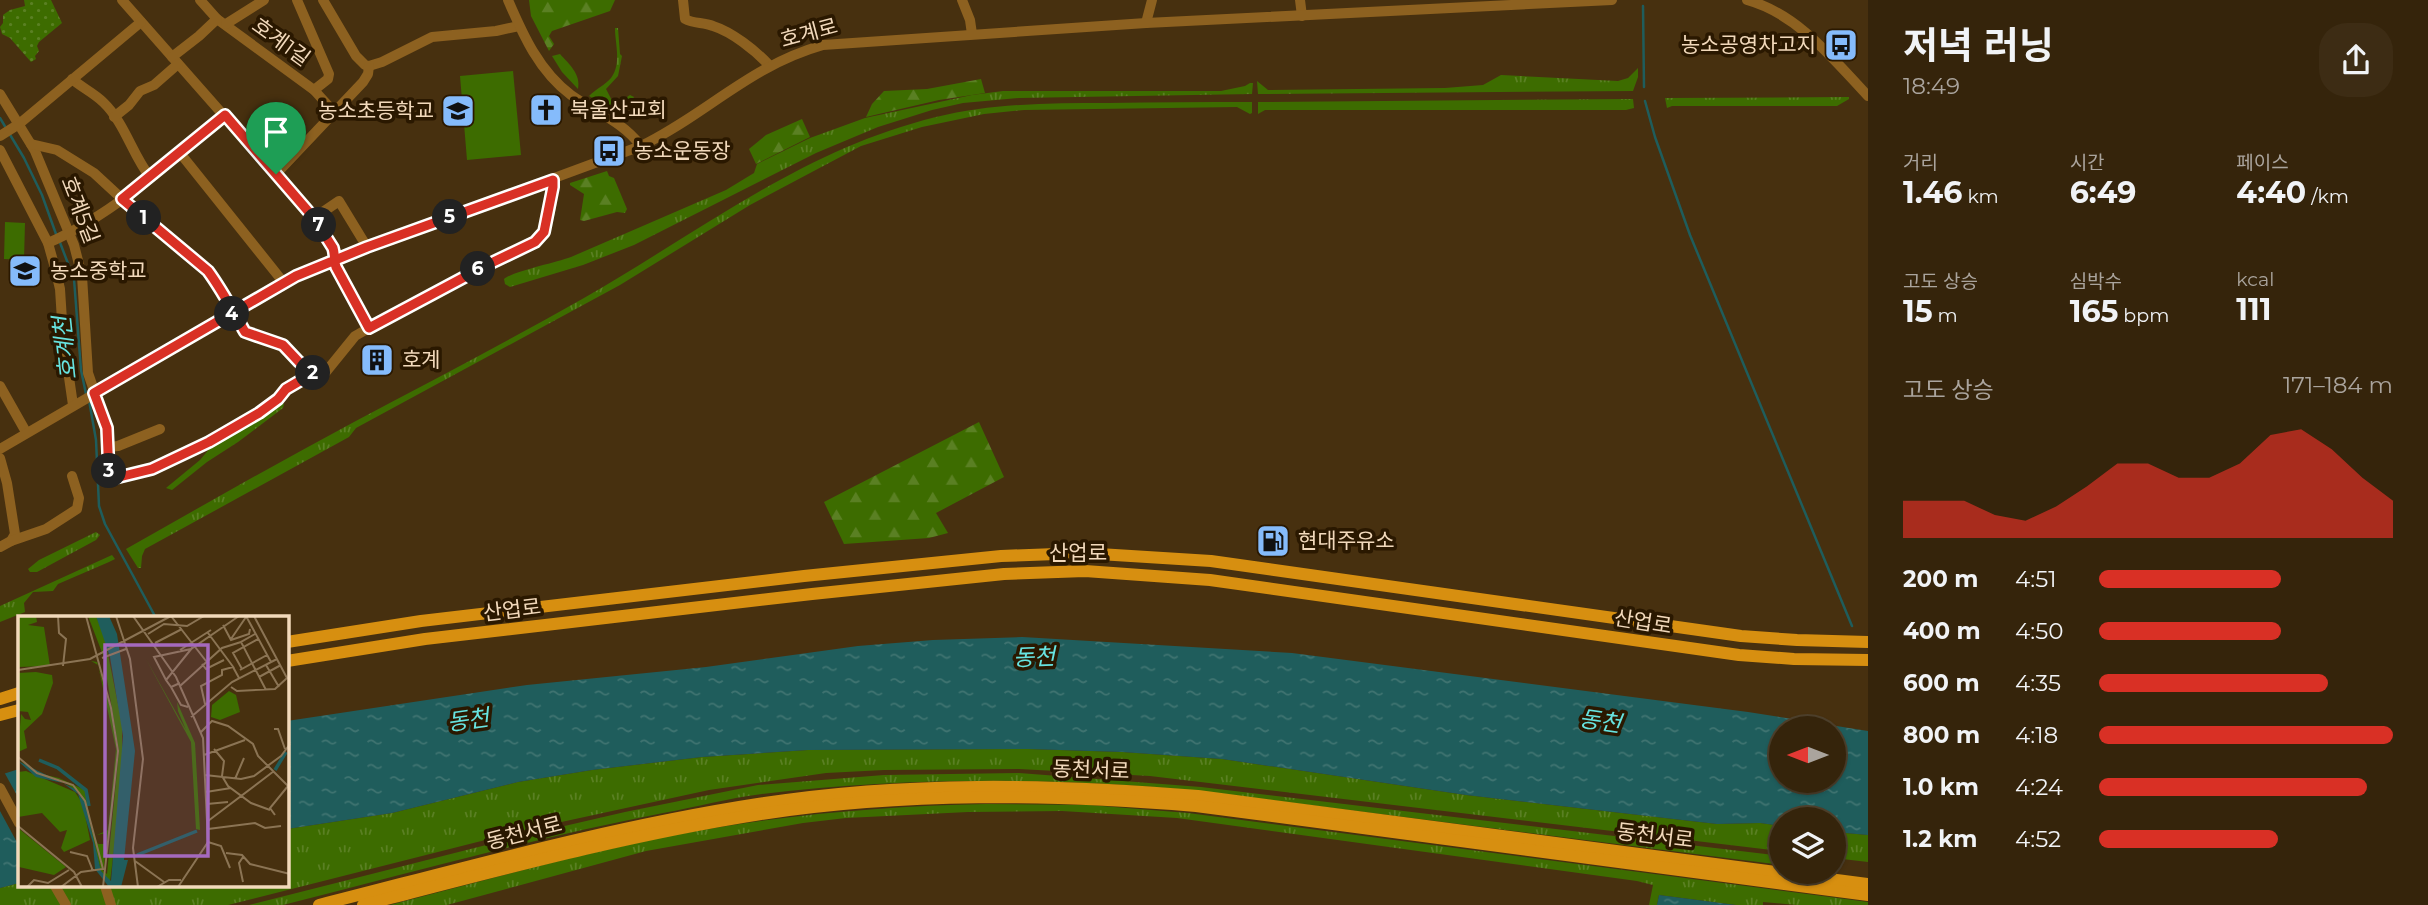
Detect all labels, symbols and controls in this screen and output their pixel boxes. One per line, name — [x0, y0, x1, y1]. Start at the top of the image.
street label: 호계1길 — [247, 12, 315, 71]
street label: 호계로 — [778, 13, 840, 52]
text: 저녁 러닝 — [1903, 22, 2054, 69]
button: share — [2319, 23, 2393, 97]
bus stop icon: 농소공영차고지 — [1822, 26, 1860, 64]
place label: 농소공영차고지 — [1681, 32, 1816, 57]
text: 18:49 — [1903, 72, 1960, 100]
church icon: 북울산교회 — [527, 91, 565, 129]
school or university icon: 농소초등학교 — [439, 92, 477, 130]
place label: 북울산교회 — [570, 97, 667, 122]
place label: 농소초등학교 — [318, 98, 434, 123]
pin — [246, 102, 306, 174]
icon: arrive — [257, 113, 295, 151]
bus stop icon: 농소운동장 — [590, 132, 628, 170]
place label: 농소운동장 — [634, 138, 731, 163]
text: 거리 — [1903, 151, 1938, 174]
text: 시간 — [2070, 151, 2105, 174]
text: 페이스 — [2236, 151, 2289, 174]
street label: 호계5길 — [56, 173, 105, 247]
text: 1.46 — [1903, 174, 1962, 211]
text: 6:49 — [2070, 174, 2136, 211]
text: 4:40 — [2236, 174, 2306, 211]
text: km — [1962, 185, 1999, 208]
text: /km — [2306, 185, 2349, 208]
pin: 1 — [127, 200, 162, 235]
pin: 5 — [433, 200, 468, 234]
text: 5 — [444, 205, 455, 228]
text: 1 — [140, 206, 147, 229]
pin: 7 — [302, 208, 336, 243]
text: 7 — [313, 213, 324, 236]
school or university icon: 농소중학교 — [6, 252, 44, 290]
pin: 6 — [461, 252, 496, 286]
text: 6 — [471, 257, 484, 280]
place label: 농소중학교 — [50, 258, 147, 283]
text: kcal — [2236, 268, 2274, 291]
text: 고도 상승 — [1903, 270, 1978, 293]
text: 심박수 — [2070, 270, 2122, 293]
text: 111 — [2236, 291, 2272, 328]
text: 15 — [1903, 293, 1933, 330]
text: 165 — [2070, 293, 2118, 330]
pin: 4 — [215, 296, 250, 332]
text: 4 — [225, 302, 238, 325]
text: m — [1933, 304, 1958, 327]
text: bpm — [2118, 304, 2169, 327]
water label: 호계천 — [47, 312, 82, 381]
building icon: 호계 — [358, 341, 396, 379]
place label: 호계 — [402, 347, 441, 372]
pin: 2 — [296, 356, 330, 390]
text: 2 — [307, 361, 318, 384]
text: 171–184 m — [2283, 371, 2393, 399]
text: 고도 상승 — [1903, 376, 1994, 404]
pin: 3 — [92, 454, 126, 489]
text: 3 — [103, 459, 114, 482]
fuel station icon: 현대주유소 — [1254, 522, 1292, 560]
place label: 현대주유소 — [1298, 528, 1395, 553]
street label: 산업로 — [1049, 540, 1107, 565]
text: 200 m — [1903, 565, 1978, 593]
text: 4:51 — [2015, 565, 2057, 593]
street label: 산업로 — [482, 594, 542, 625]
street label: 산업로 — [1612, 605, 1674, 638]
inset map — [18, 616, 289, 888]
text: 400 m — [1903, 617, 1981, 645]
text: 4:50 — [2015, 617, 2063, 645]
water label: 동천 — [1012, 642, 1058, 672]
text: 600 m — [1903, 669, 1980, 697]
text: 4:35 — [2015, 669, 2061, 697]
water label: 동천 — [445, 703, 494, 737]
water label: 동천 — [1577, 704, 1626, 738]
north arrow — [1769, 716, 1846, 793]
map controls — [1769, 716, 1846, 884]
text: 800 m — [1903, 721, 1980, 749]
text: 4:18 — [2015, 721, 2058, 749]
street label: 동천서로 — [1052, 756, 1130, 783]
text: 1.0 km — [1903, 773, 1979, 801]
text: 4:24 — [2015, 773, 2063, 801]
button: layers — [1769, 807, 1846, 884]
street label: 동천서로 — [483, 811, 564, 854]
street label: 동천서로 — [1615, 818, 1695, 853]
text: 1.2 km — [1903, 825, 1977, 853]
text: 4:52 — [2015, 825, 2061, 853]

